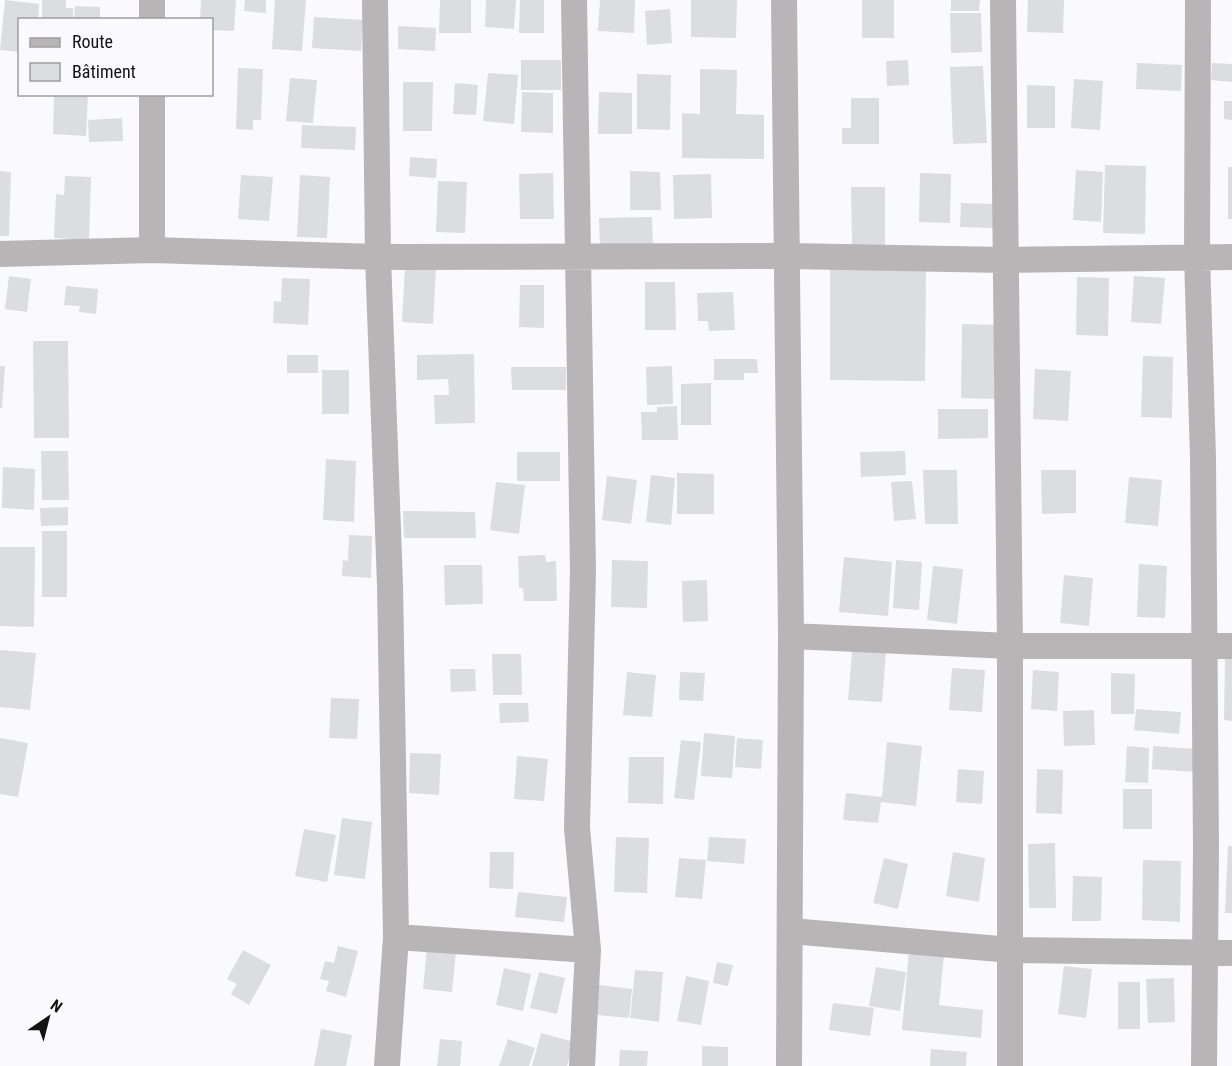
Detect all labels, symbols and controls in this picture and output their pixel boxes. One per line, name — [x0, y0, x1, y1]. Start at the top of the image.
legend — [18, 18, 213, 96]
text: Route — [72, 31, 113, 52]
text: Bâtiment — [72, 61, 136, 82]
north arrow — [18, 988, 78, 1048]
text: N — [47, 996, 66, 1017]

